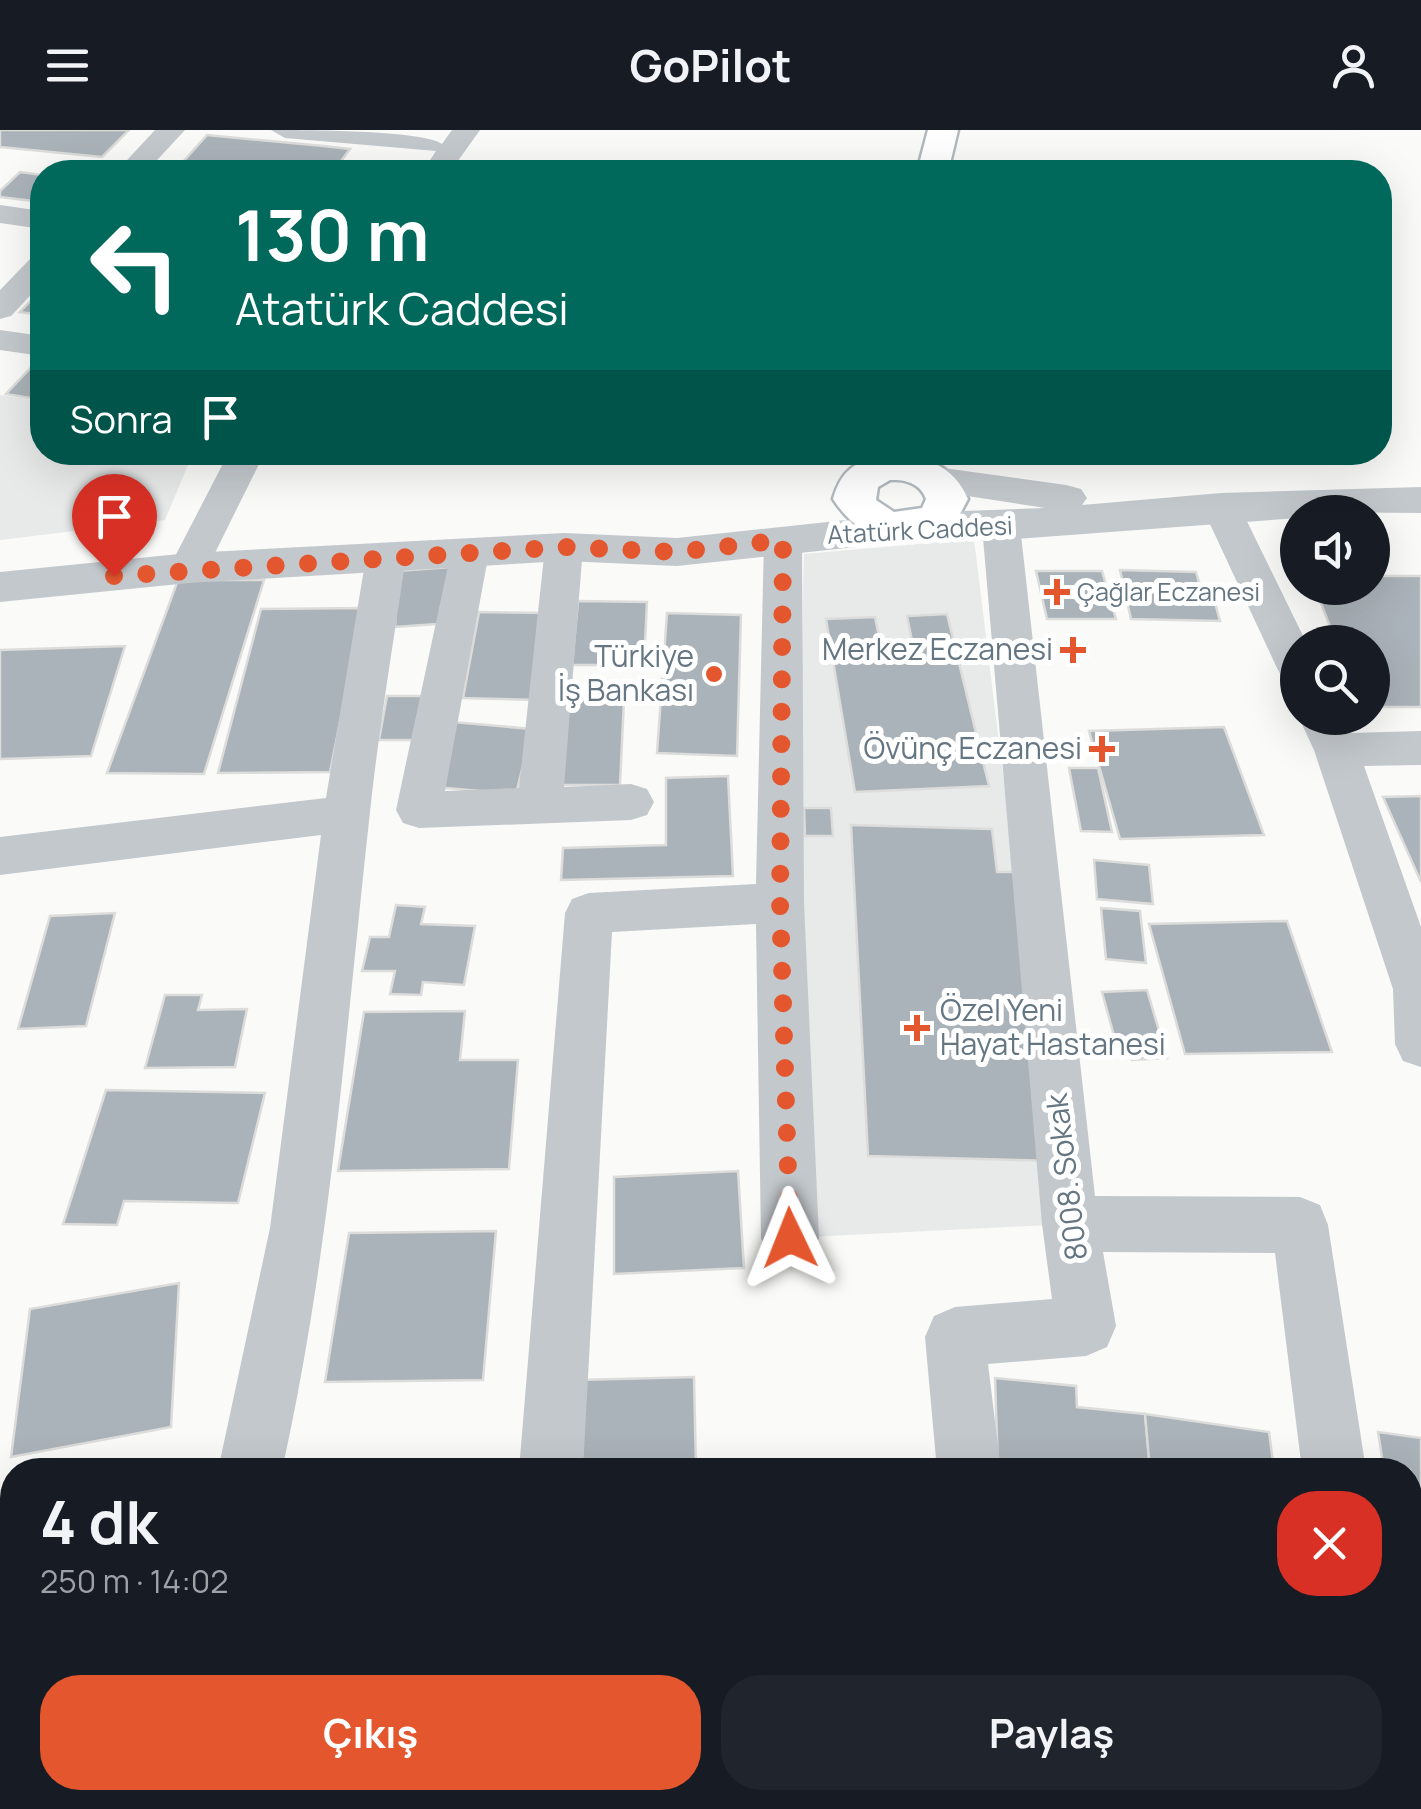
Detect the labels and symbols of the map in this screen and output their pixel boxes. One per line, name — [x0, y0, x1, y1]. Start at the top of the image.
pin — [72, 474, 157, 577]
street label: Atatürk Caddesi — [826, 507, 1014, 552]
place label: Çağlar Eczanesi — [1077, 574, 1260, 609]
marker: Çağlar Eczanesi — [1046, 581, 1068, 603]
place label: Merkez Eczanesi — [822, 628, 1053, 669]
place label: Türkiye İş Bankası — [558, 635, 694, 710]
marker: Merkez Eczanesi — [1062, 639, 1084, 661]
marker: Türkiye İş Bankası — [703, 663, 725, 685]
place label: Övünç Eczanesi — [864, 727, 1082, 768]
marker: Övünç Eczanesi — [1091, 738, 1113, 760]
place label: Özel Yeni Hayat Hastanesi — [940, 989, 1166, 1064]
marker: Özel Yeni Hayat Hastanesi — [904, 1015, 930, 1041]
street label: 8008. Sokak — [1035, 1090, 1096, 1263]
position arrow — [738, 1186, 842, 1290]

